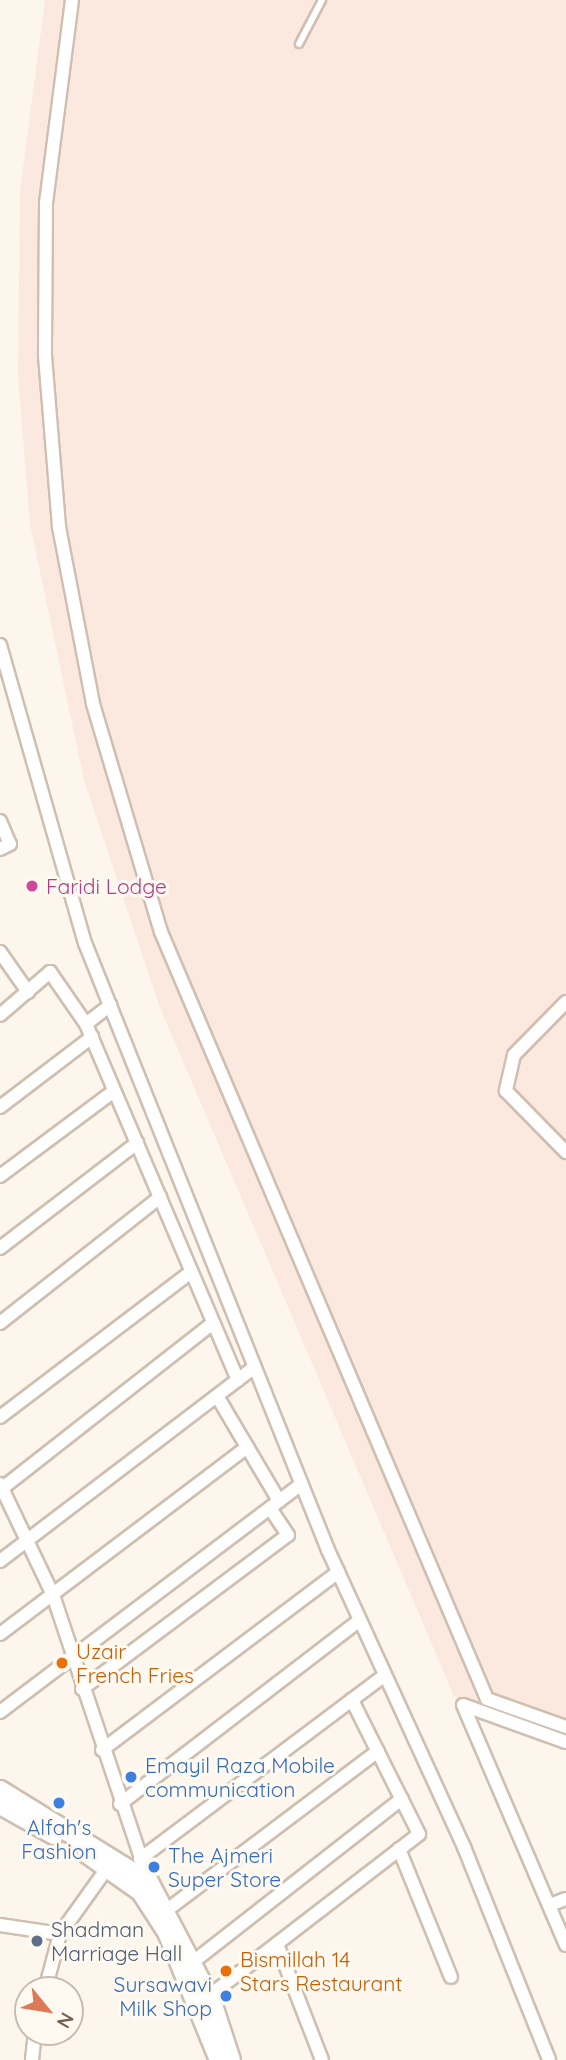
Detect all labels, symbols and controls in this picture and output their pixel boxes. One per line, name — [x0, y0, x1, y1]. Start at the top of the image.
place label: Faridi Lodge — [46, 873, 167, 899]
marker: Faridi Lodge — [24, 878, 40, 894]
place label: Uzair French Fries — [76, 1638, 194, 1688]
marker: Uzair French Fries — [54, 1655, 70, 1671]
place label: Emayil Raza Mobile communication — [145, 1752, 335, 1802]
marker: Emayil Raza Mobile communication — [123, 1769, 139, 1785]
marker: Alfah's Fashion — [51, 1795, 67, 1811]
place label: Alfah's Fashion — [21, 1814, 97, 1864]
place label: The Ajmeri Super Store — [168, 1842, 281, 1892]
marker: The Ajmeri Super Store — [146, 1859, 162, 1875]
place label: Shadman Marriage Hall — [51, 1916, 182, 1966]
marker: Shadman Marriage Hall — [29, 1933, 45, 1949]
place label: Bismillah 14 Stars Restaurant — [240, 1946, 402, 1996]
marker: Bismillah 14 Stars Restaurant — [218, 1963, 234, 1979]
place label: Sursawavi Milk Shop — [114, 1971, 212, 2021]
north arrow — [14, 1976, 84, 2046]
marker: Sursawavi Milk Shop — [218, 1988, 234, 2004]
text: N — [52, 2008, 79, 2033]

